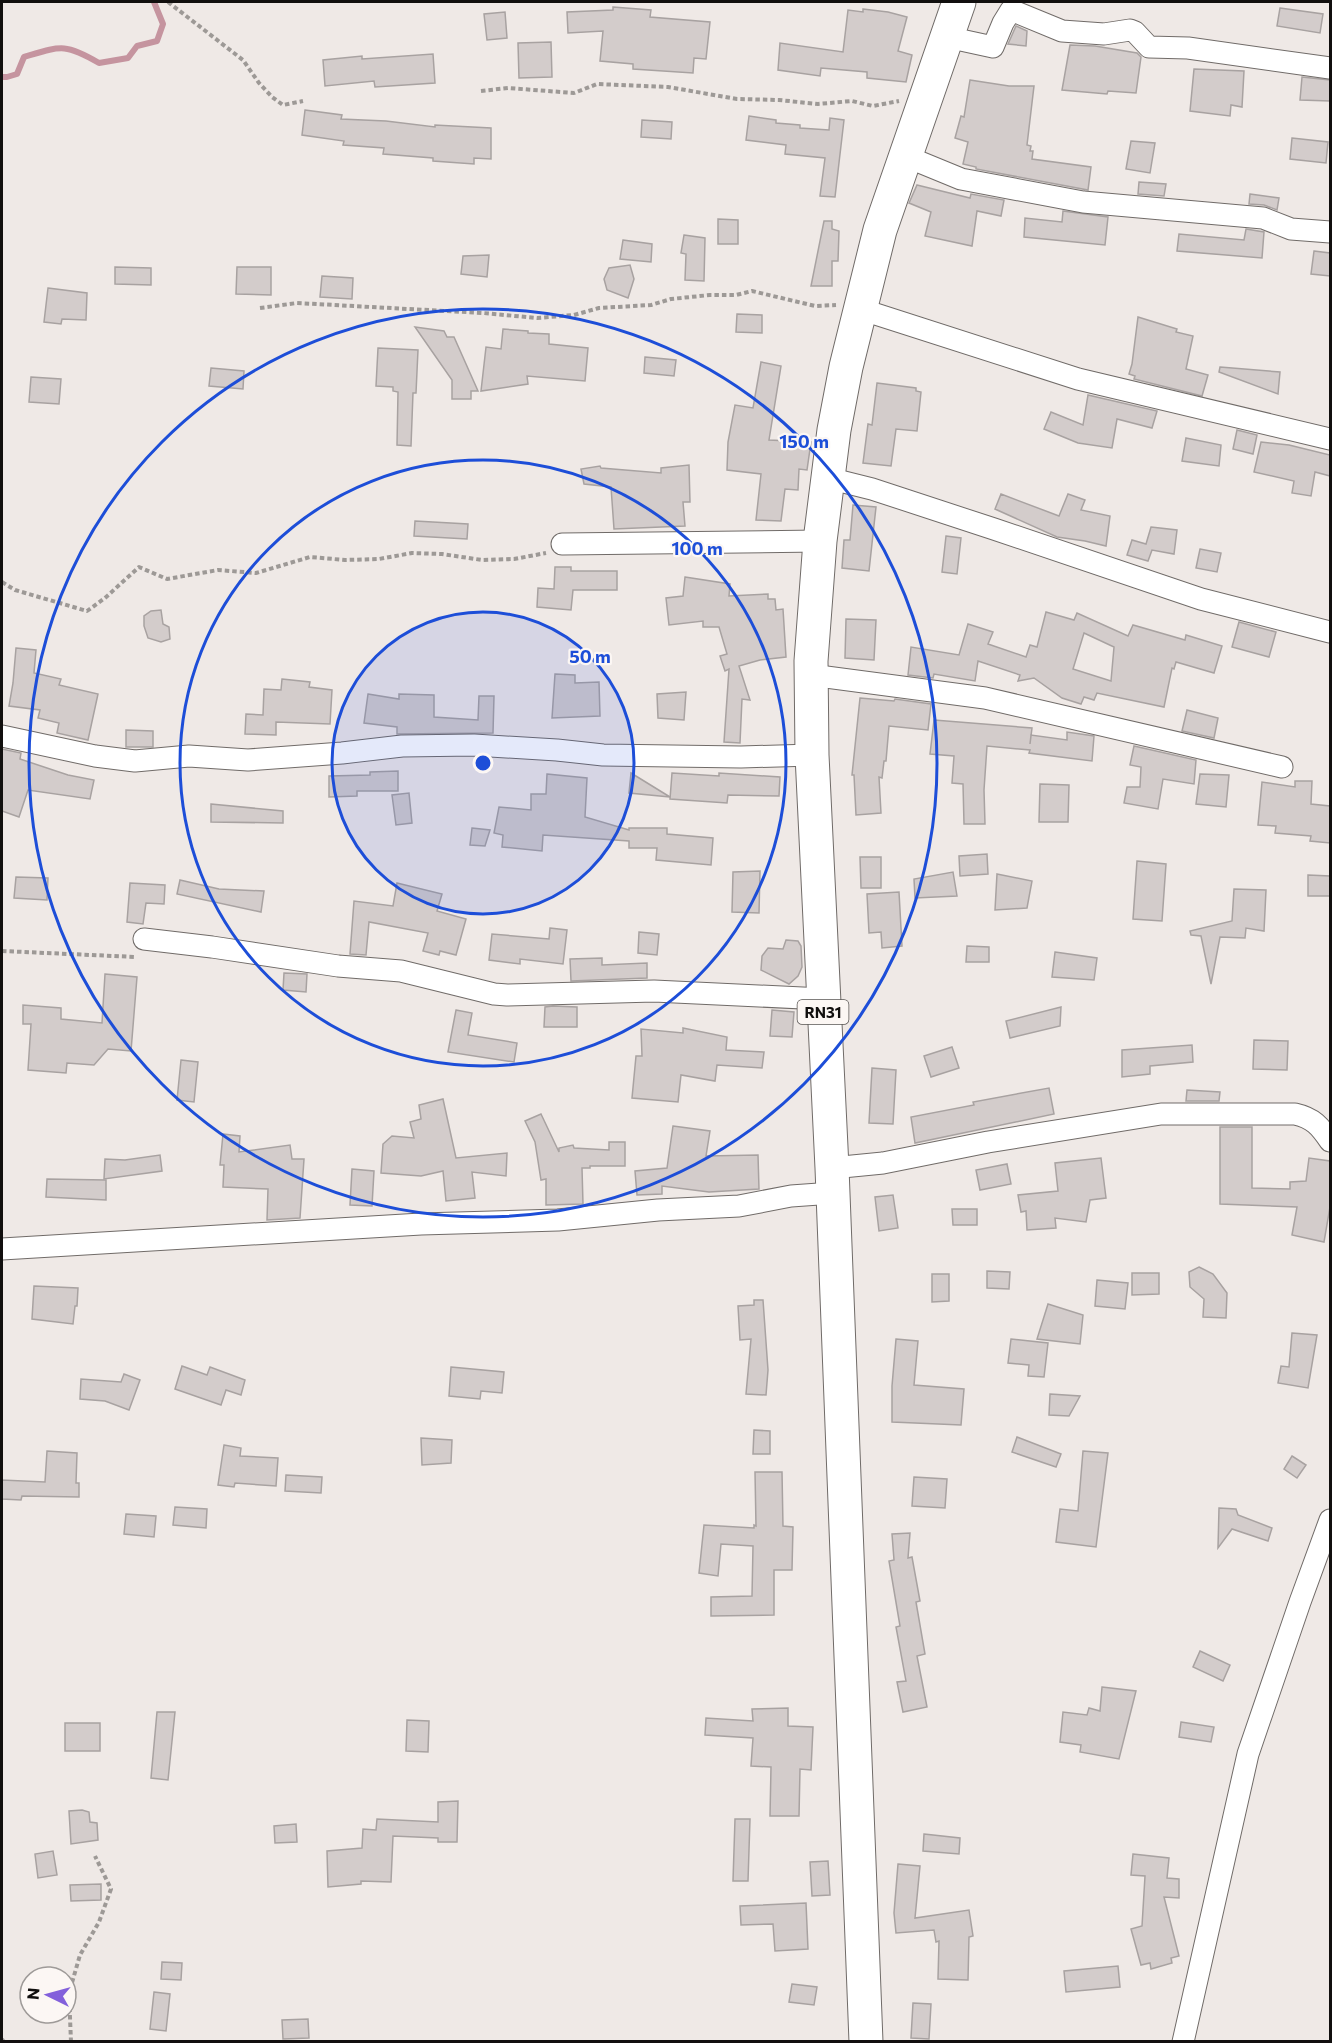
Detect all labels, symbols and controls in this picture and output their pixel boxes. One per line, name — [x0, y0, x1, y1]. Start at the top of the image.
text: 150 m — [779, 430, 829, 452]
text: 100 m — [671, 537, 723, 559]
text: 50 m — [569, 645, 611, 667]
centre of rings — [473, 753, 493, 773]
road number: RN31 — [798, 1000, 848, 1024]
north arrow — [18, 1965, 78, 2025]
text: N — [23, 1987, 43, 2000]

